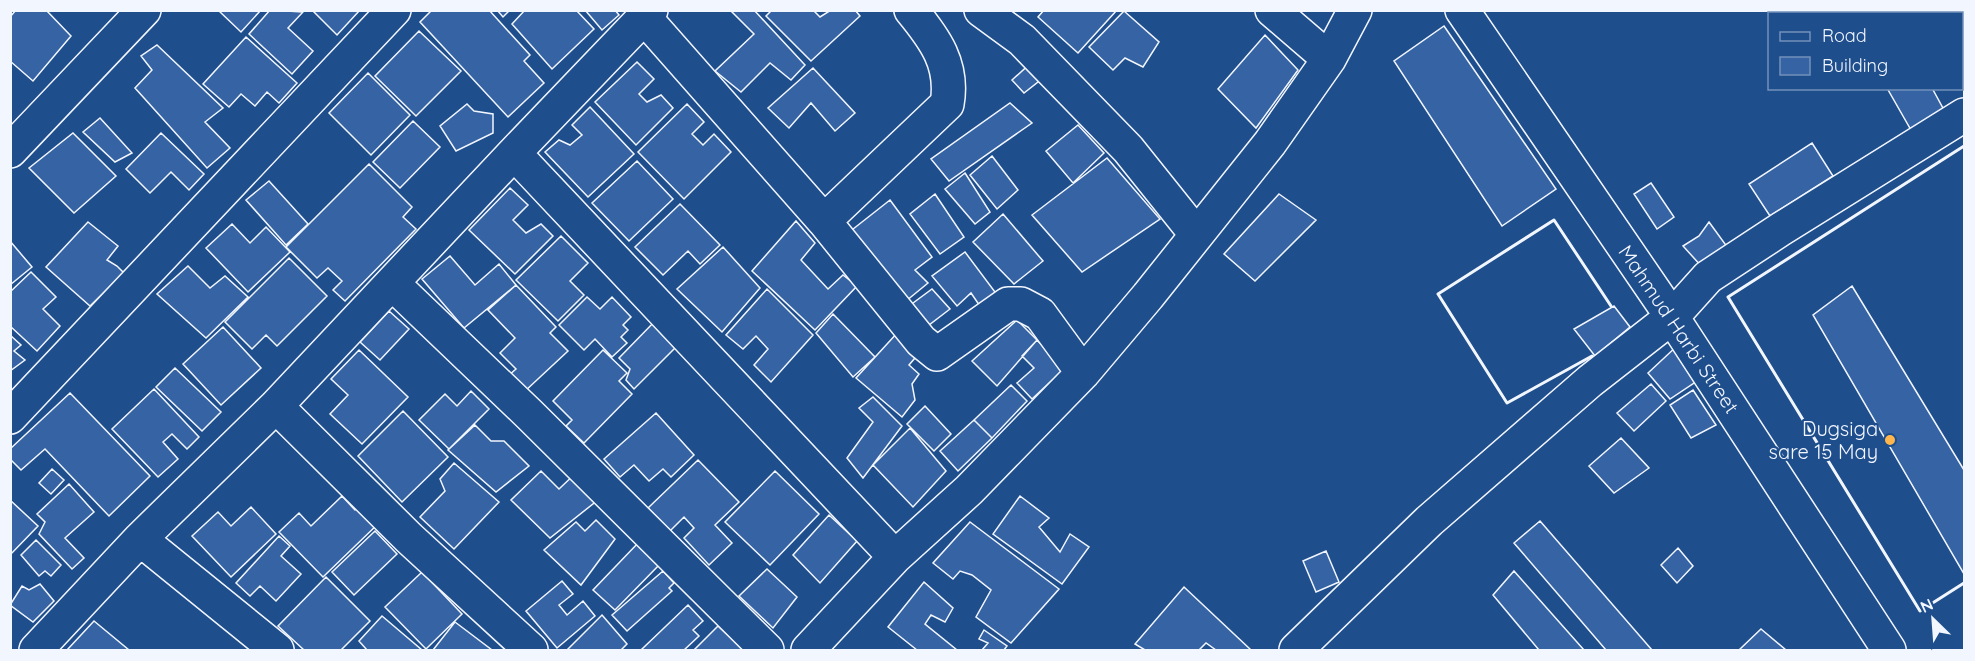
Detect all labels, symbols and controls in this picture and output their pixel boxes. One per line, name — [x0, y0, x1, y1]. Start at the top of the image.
legend — [1768, 12, 1963, 90]
text: Road — [1822, 24, 1867, 47]
text: Building — [1822, 54, 1888, 77]
street label: Mahmud Harbi Street — [1613, 240, 1745, 418]
place label: Dugsiga sare 15 May — [1769, 416, 1878, 464]
marker: Dugsiga sare 15 May — [1883, 433, 1897, 447]
north arrow — [1903, 589, 1963, 649]
text: N — [1917, 594, 1936, 617]

